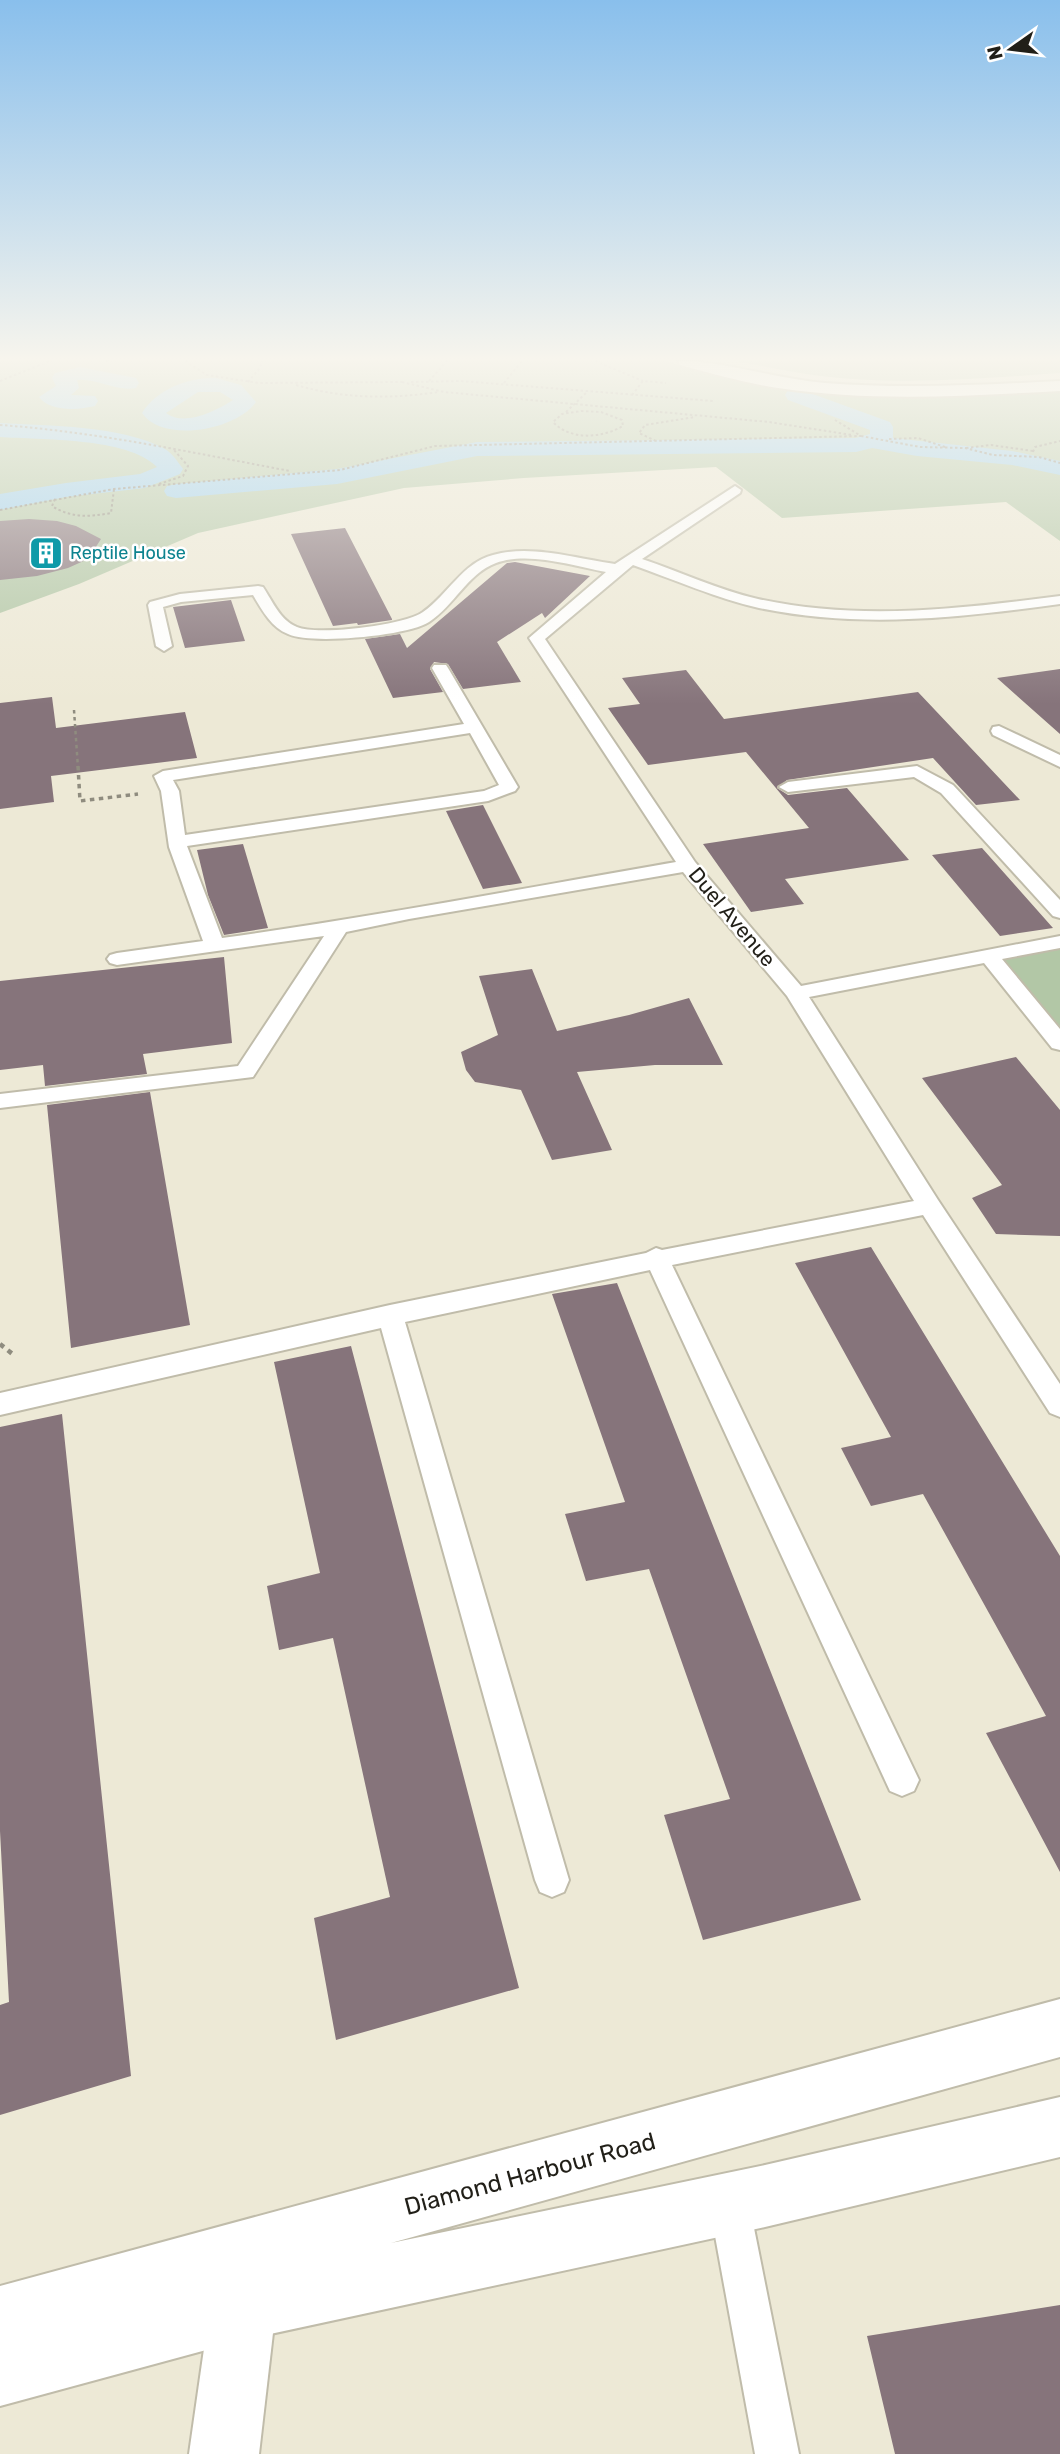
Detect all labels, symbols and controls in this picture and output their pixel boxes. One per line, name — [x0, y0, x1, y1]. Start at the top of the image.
north arrow — [976, 14, 1046, 84]
text: N — [982, 44, 1008, 62]
building icon: Reptile House — [27, 534, 65, 572]
place label: Reptile House — [70, 542, 186, 564]
street label: Duel Avenue — [684, 862, 781, 971]
street label: Diamond Harbour Road — [401, 2127, 659, 2221]

